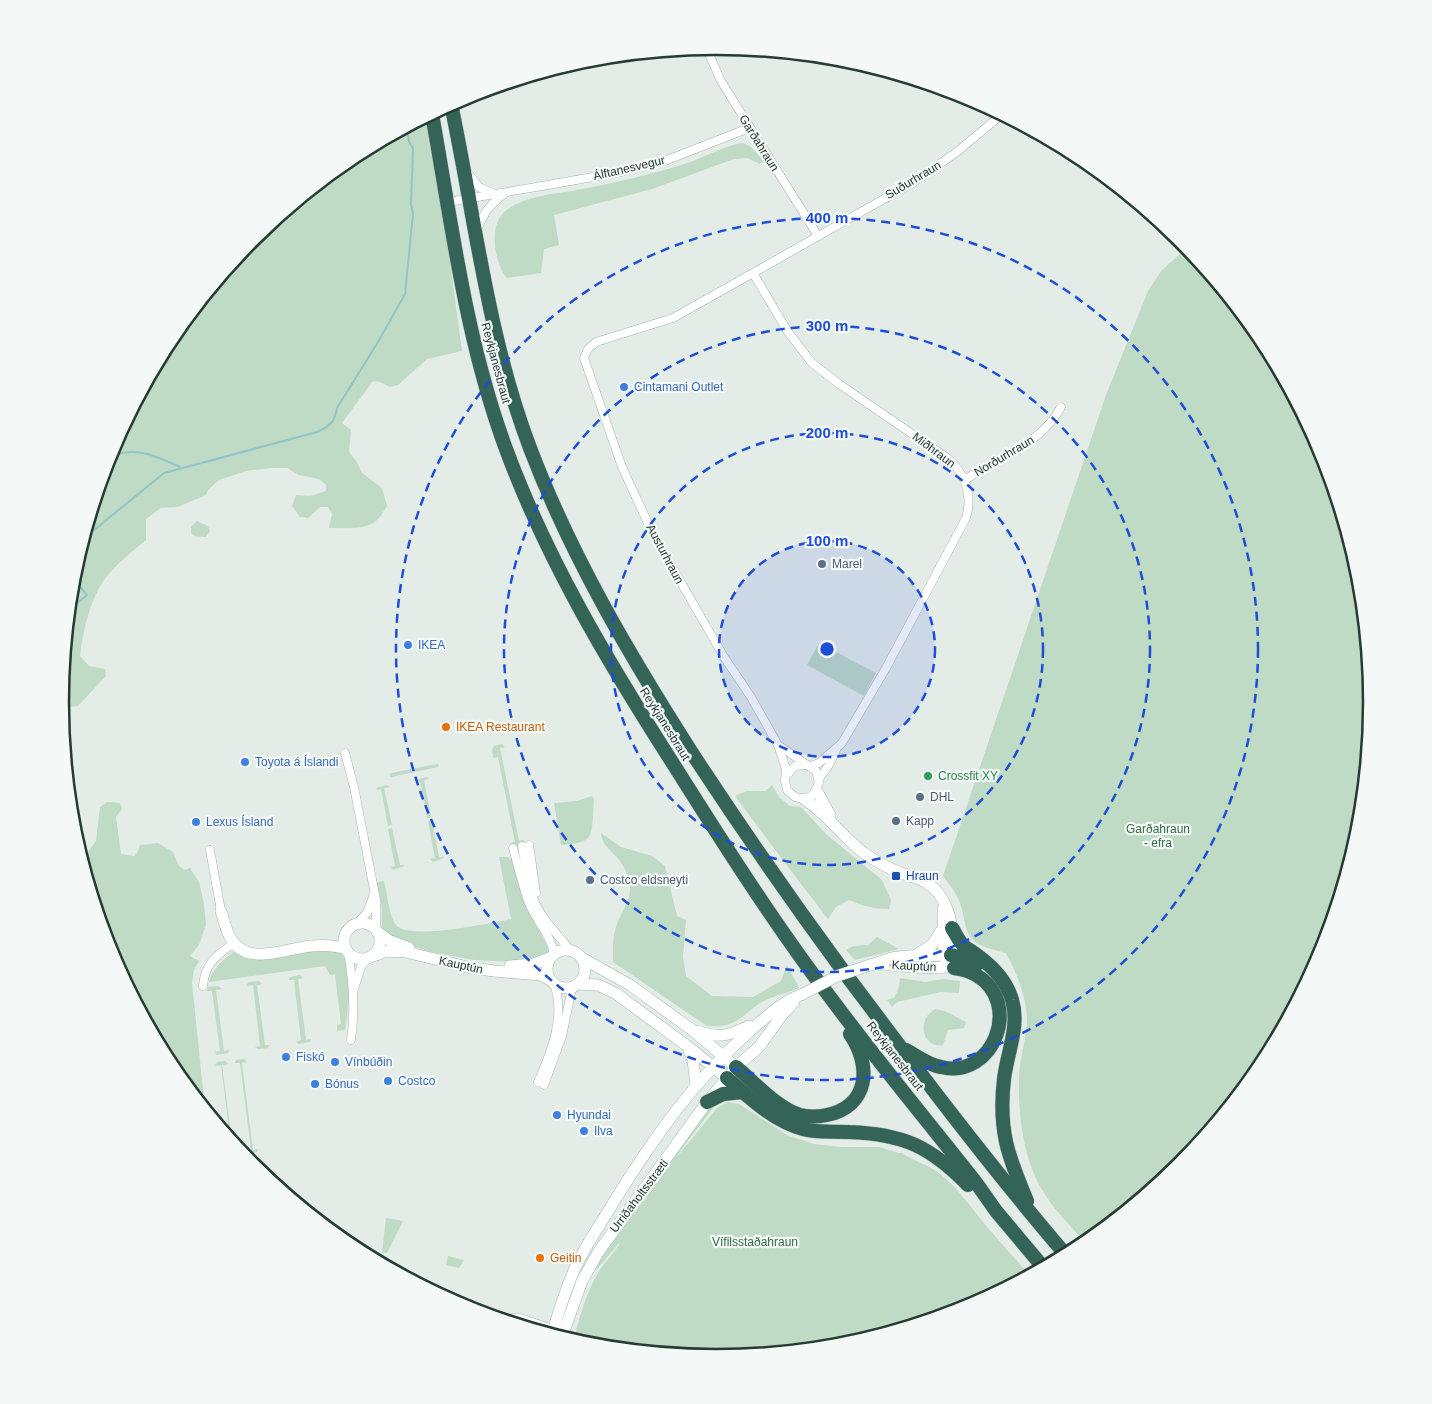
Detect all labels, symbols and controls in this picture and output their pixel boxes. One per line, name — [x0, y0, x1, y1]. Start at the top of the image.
street label: Garðahraun — [736, 112, 782, 174]
street label: Álftanesvegur — [591, 152, 666, 183]
street label: Suðurhraun — [883, 158, 943, 202]
text: 400 m — [806, 209, 848, 226]
text: 300 m — [806, 317, 848, 334]
street label: Reykjanesbraut — [478, 321, 514, 406]
place label: Cintamani Outlet — [634, 380, 724, 394]
marker: Cintamani Outlet — [618, 381, 630, 393]
text: 200 m — [806, 424, 848, 441]
street label: Miðhraun — [910, 429, 958, 471]
street label: Norðurhraun — [972, 433, 1036, 479]
street label: Austurhraun — [643, 522, 687, 586]
text: 100 m — [806, 532, 848, 549]
place label: Marel — [832, 557, 862, 571]
marker: Marel — [816, 558, 828, 570]
place label: IKEA — [418, 638, 445, 652]
marker: IKEA — [402, 639, 414, 651]
centre of rings — [818, 640, 836, 658]
street label: Reykjanesbraut — [637, 685, 693, 764]
place label: IKEA Restaurant — [456, 720, 545, 734]
marker: IKEA Restaurant — [440, 721, 452, 733]
place label: Toyota á Íslandi — [255, 754, 338, 769]
marker: Toyota á Íslandi — [239, 756, 251, 768]
place label: Crossfit XY — [938, 769, 998, 783]
marker: Crossfit XY — [922, 770, 934, 782]
place label: DHL — [930, 790, 954, 804]
marker: DHL — [914, 791, 926, 803]
place label: Lexus Ísland — [206, 814, 273, 829]
place label: Kapp — [906, 814, 934, 828]
marker: Kapp — [890, 815, 902, 827]
marker: Lexus Ísland — [190, 816, 202, 828]
park label: Garðahraun - efra — [1126, 822, 1190, 850]
place label: Hraun — [906, 869, 939, 883]
marker: Hraun — [890, 870, 902, 882]
place label: Costco eldsneyti — [600, 873, 688, 887]
marker: Costco eldsneyti — [584, 874, 596, 886]
street label: Kauptún — [438, 954, 484, 976]
street label: Kauptún — [891, 958, 937, 974]
street label: Reykjanesbraut — [864, 1019, 927, 1094]
place label: Fiskó — [296, 1050, 325, 1064]
marker: Fiskó — [280, 1051, 292, 1063]
place label: Vínbúðin — [345, 1055, 392, 1069]
marker: Vínbúðin — [329, 1056, 341, 1068]
place label: Costco — [398, 1074, 436, 1088]
marker: Costco — [382, 1075, 394, 1087]
place label: Bónus — [325, 1077, 359, 1091]
marker: Bónus — [309, 1078, 321, 1090]
place label: Hyundai — [567, 1108, 611, 1122]
marker: Hyundai — [551, 1109, 563, 1121]
place label: Ilva — [594, 1124, 613, 1138]
marker: Ilva — [578, 1125, 590, 1137]
street label: Urriðaholtsstræti — [607, 1157, 671, 1235]
park label: Vífilsstaðahraun — [712, 1235, 798, 1249]
place label: Geitin — [550, 1251, 581, 1265]
marker: Geitin — [534, 1252, 546, 1264]

